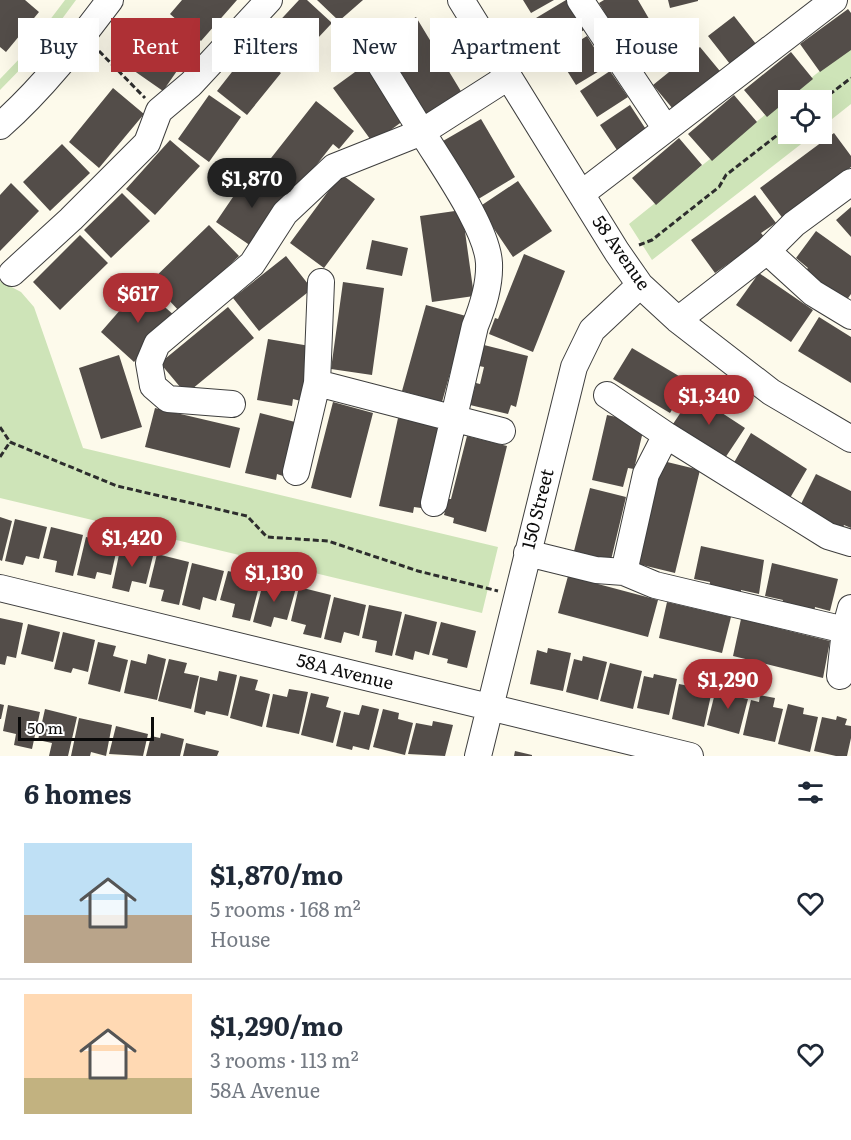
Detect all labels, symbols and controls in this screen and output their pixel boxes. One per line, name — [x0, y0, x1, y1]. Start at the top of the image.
chip: Buy — [18, 18, 99, 72]
chip: Rent — [111, 18, 200, 72]
chip: Filters — [212, 18, 319, 72]
chip: New — [331, 18, 418, 72]
chip: Apartment — [430, 18, 582, 72]
chip: House — [594, 18, 699, 72]
map controls — [778, 90, 832, 144]
button: locate — [778, 90, 832, 144]
pin: $1,870 — [203, 158, 301, 209]
text: $1,870 — [221, 162, 283, 192]
street label: 58 Avenue — [587, 209, 658, 295]
pin: $617 — [102, 273, 174, 324]
text: $617 — [117, 277, 159, 307]
pin: $1,340 — [660, 375, 758, 426]
text: $1,340 — [678, 379, 740, 409]
street label: 150 Street — [514, 465, 560, 552]
pin: $1,420 — [83, 517, 181, 568]
text: $1,420 — [101, 521, 163, 551]
pin: $1,130 — [225, 552, 323, 603]
text: $1,130 — [245, 556, 303, 586]
street label: 58A Avenue — [294, 645, 397, 696]
pin: $1,290 — [679, 659, 777, 710]
text: $1,290 — [697, 663, 759, 693]
scale bar — [18, 714, 154, 742]
text: 50 m — [27, 715, 63, 739]
text: 6 homes — [24, 773, 131, 812]
icon: filters — [794, 776, 827, 809]
text: $1,870/mo — [210, 854, 343, 893]
icon: home — [72, 867, 144, 939]
icon: heart — [794, 887, 827, 920]
text: 5 rooms · 168 m² — [210, 893, 361, 923]
text: House — [210, 923, 270, 953]
text: $1,290/mo — [210, 1005, 343, 1044]
icon: home — [72, 1018, 144, 1090]
icon: heart — [794, 1038, 827, 1071]
text: 3 rooms · 113 m² — [210, 1044, 359, 1074]
text: 58A Avenue — [210, 1074, 320, 1104]

